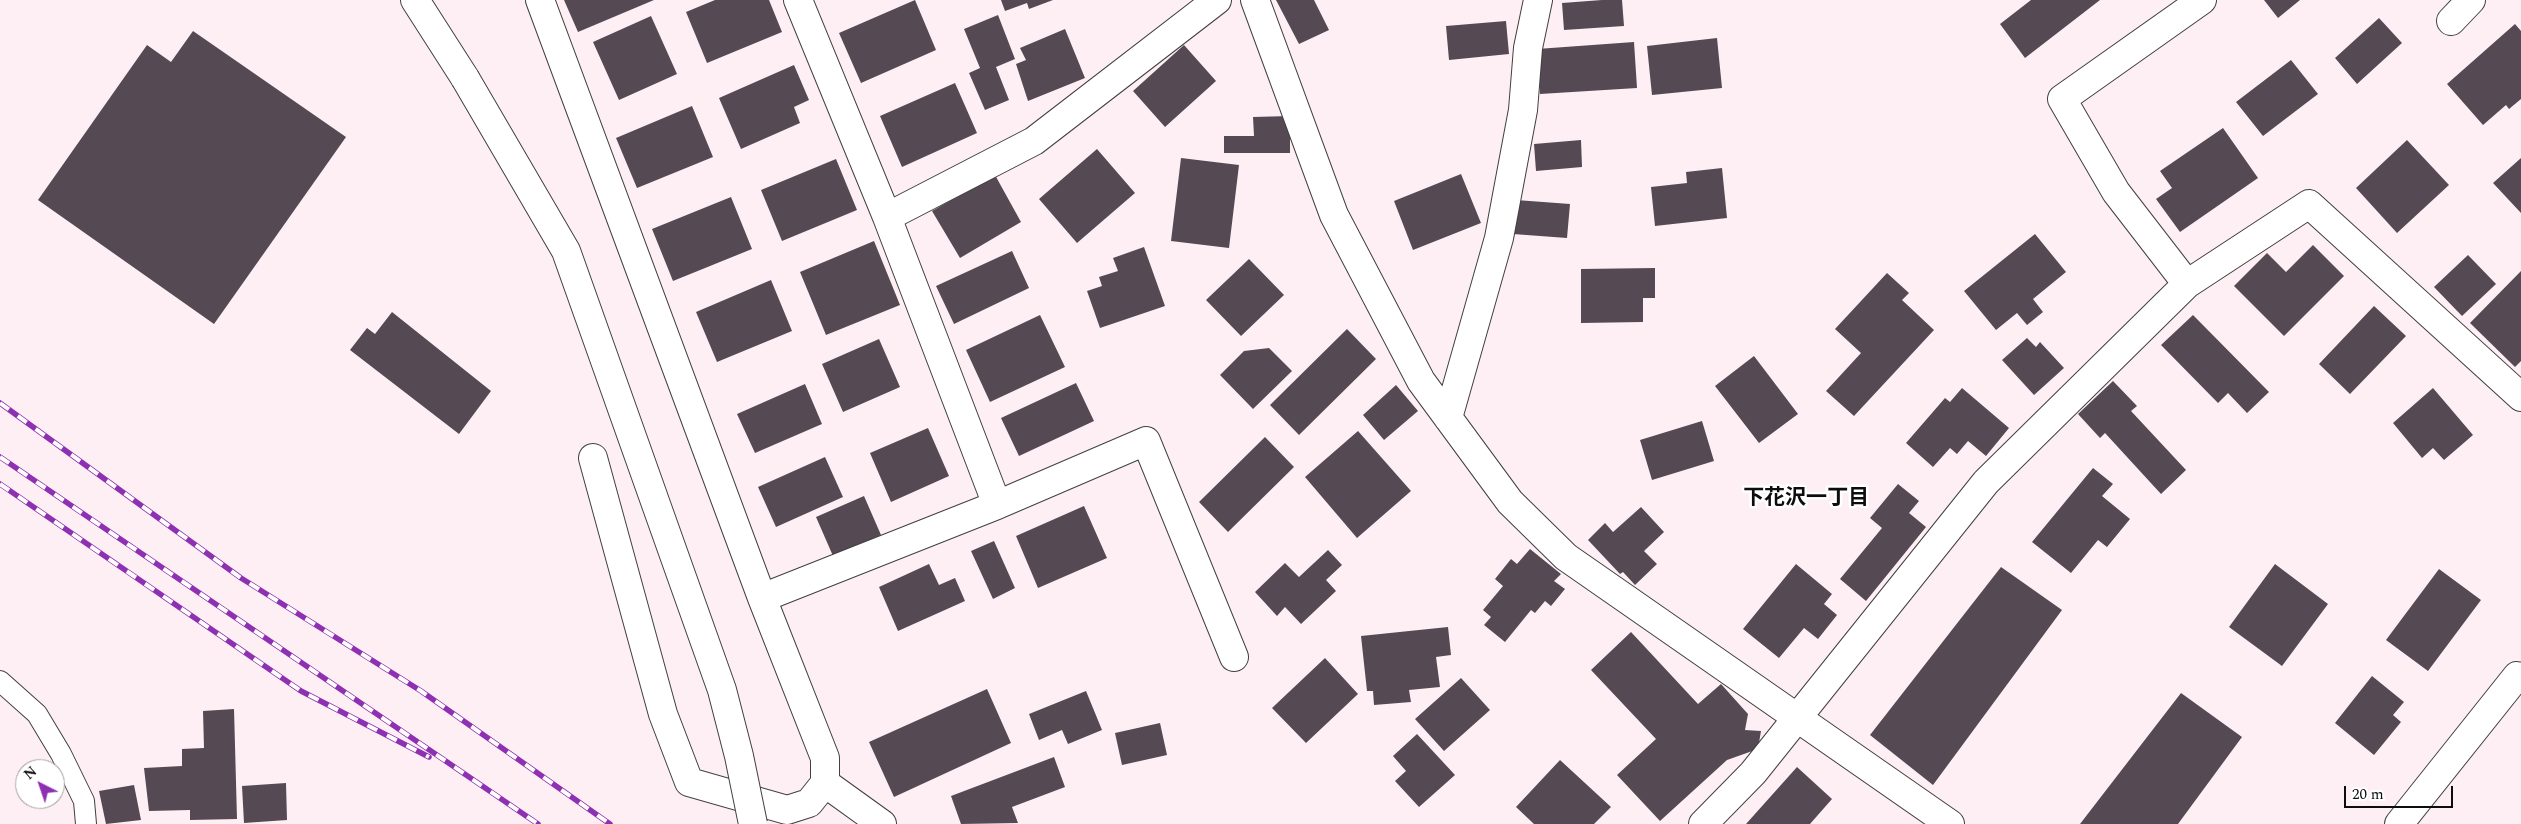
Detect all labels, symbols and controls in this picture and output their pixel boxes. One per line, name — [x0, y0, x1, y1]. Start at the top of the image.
district label: 下花沢一丁目 — [1743, 487, 1869, 513]
north arrow — [15, 759, 65, 809]
text: N — [19, 761, 42, 785]
scale bar — [2346, 776, 2455, 808]
text: 20 m — [2352, 783, 2384, 806]

